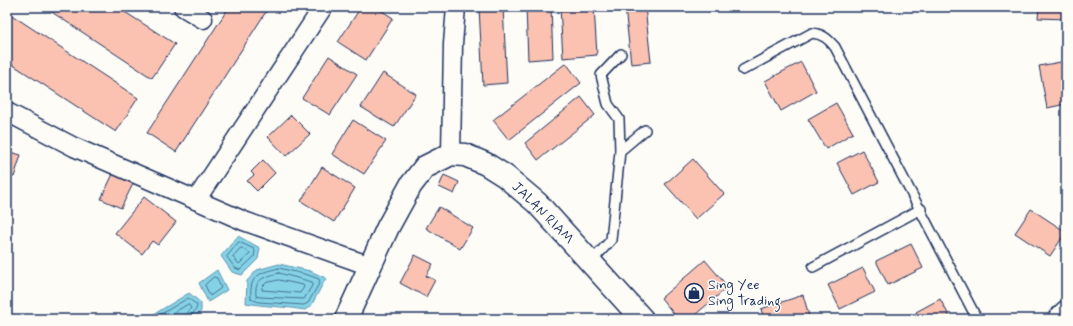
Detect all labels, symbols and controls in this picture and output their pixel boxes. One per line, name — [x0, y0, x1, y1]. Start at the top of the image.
street label: JALAN RIAM — [508, 178, 578, 248]
place label: Sing Yee Sing Trading — [708, 276, 781, 312]
shop icon: Sing Yee Sing Trading — [683, 282, 705, 304]

